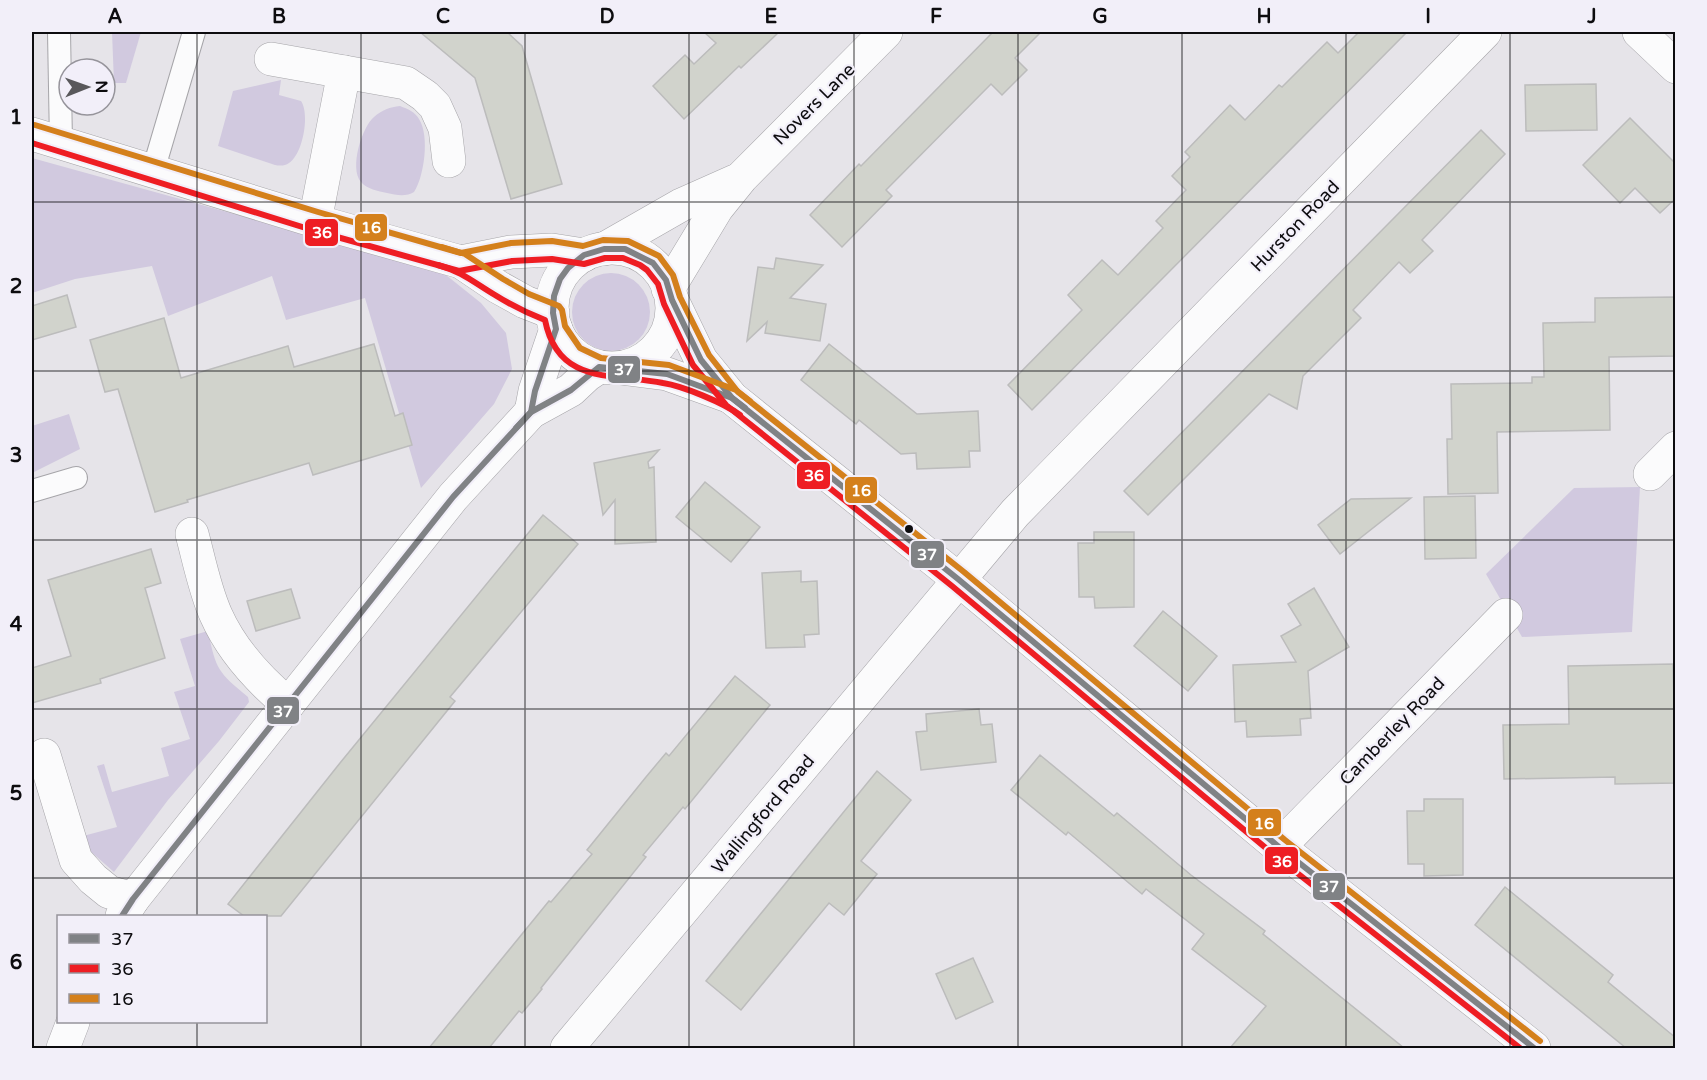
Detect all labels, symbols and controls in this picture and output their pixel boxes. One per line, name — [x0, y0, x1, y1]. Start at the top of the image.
text: A — [108, 5, 123, 29]
text: B — [272, 5, 286, 29]
text: C — [436, 5, 450, 29]
text: D — [599, 5, 615, 29]
text: E — [765, 5, 778, 29]
text: F — [930, 5, 942, 29]
text: G — [1092, 5, 1108, 29]
text: H — [1256, 5, 1272, 29]
text: I — [1425, 5, 1431, 29]
text: J — [1586, 5, 1597, 29]
north arrow — [57, 57, 117, 117]
street label: Novers Lane — [769, 59, 859, 149]
text: N — [91, 80, 111, 93]
text: 1 — [10, 106, 22, 130]
street label: Hurston Road — [1246, 176, 1344, 276]
line badge: 16 — [354, 213, 388, 242]
line badge: 36 — [304, 218, 339, 247]
text: 16 — [361, 218, 381, 238]
text: 36 — [312, 223, 332, 243]
text: 2 — [10, 275, 22, 299]
line badge: 37 — [607, 355, 641, 384]
text: 37 — [614, 360, 634, 380]
text: 3 — [10, 444, 22, 468]
line badge: 36 — [796, 461, 831, 490]
text: 36 — [804, 466, 824, 486]
line badge: 16 — [844, 476, 878, 504]
text: 16 — [851, 481, 871, 501]
unlabelled marker — [903, 523, 915, 535]
line badge: 37 — [910, 540, 945, 569]
text: 37 — [917, 545, 937, 565]
text: 4 — [10, 613, 23, 637]
street label: Camberley Road — [1335, 672, 1449, 790]
line badge: 37 — [266, 696, 300, 725]
text: 37 — [273, 702, 293, 722]
street label: Wallingford Road — [707, 750, 819, 878]
text: 5 — [10, 782, 22, 806]
line badge: 16 — [1247, 808, 1282, 837]
text: 16 — [1254, 814, 1274, 834]
line badge: 36 — [1264, 846, 1299, 875]
text: 36 — [1272, 852, 1292, 872]
line badge: 37 — [1312, 872, 1346, 901]
text: 37 — [1319, 877, 1339, 897]
legend — [57, 915, 267, 1023]
text: 37 — [111, 928, 134, 950]
text: 6 — [10, 951, 22, 975]
text: 36 — [111, 958, 134, 980]
text: 16 — [111, 988, 134, 1010]

